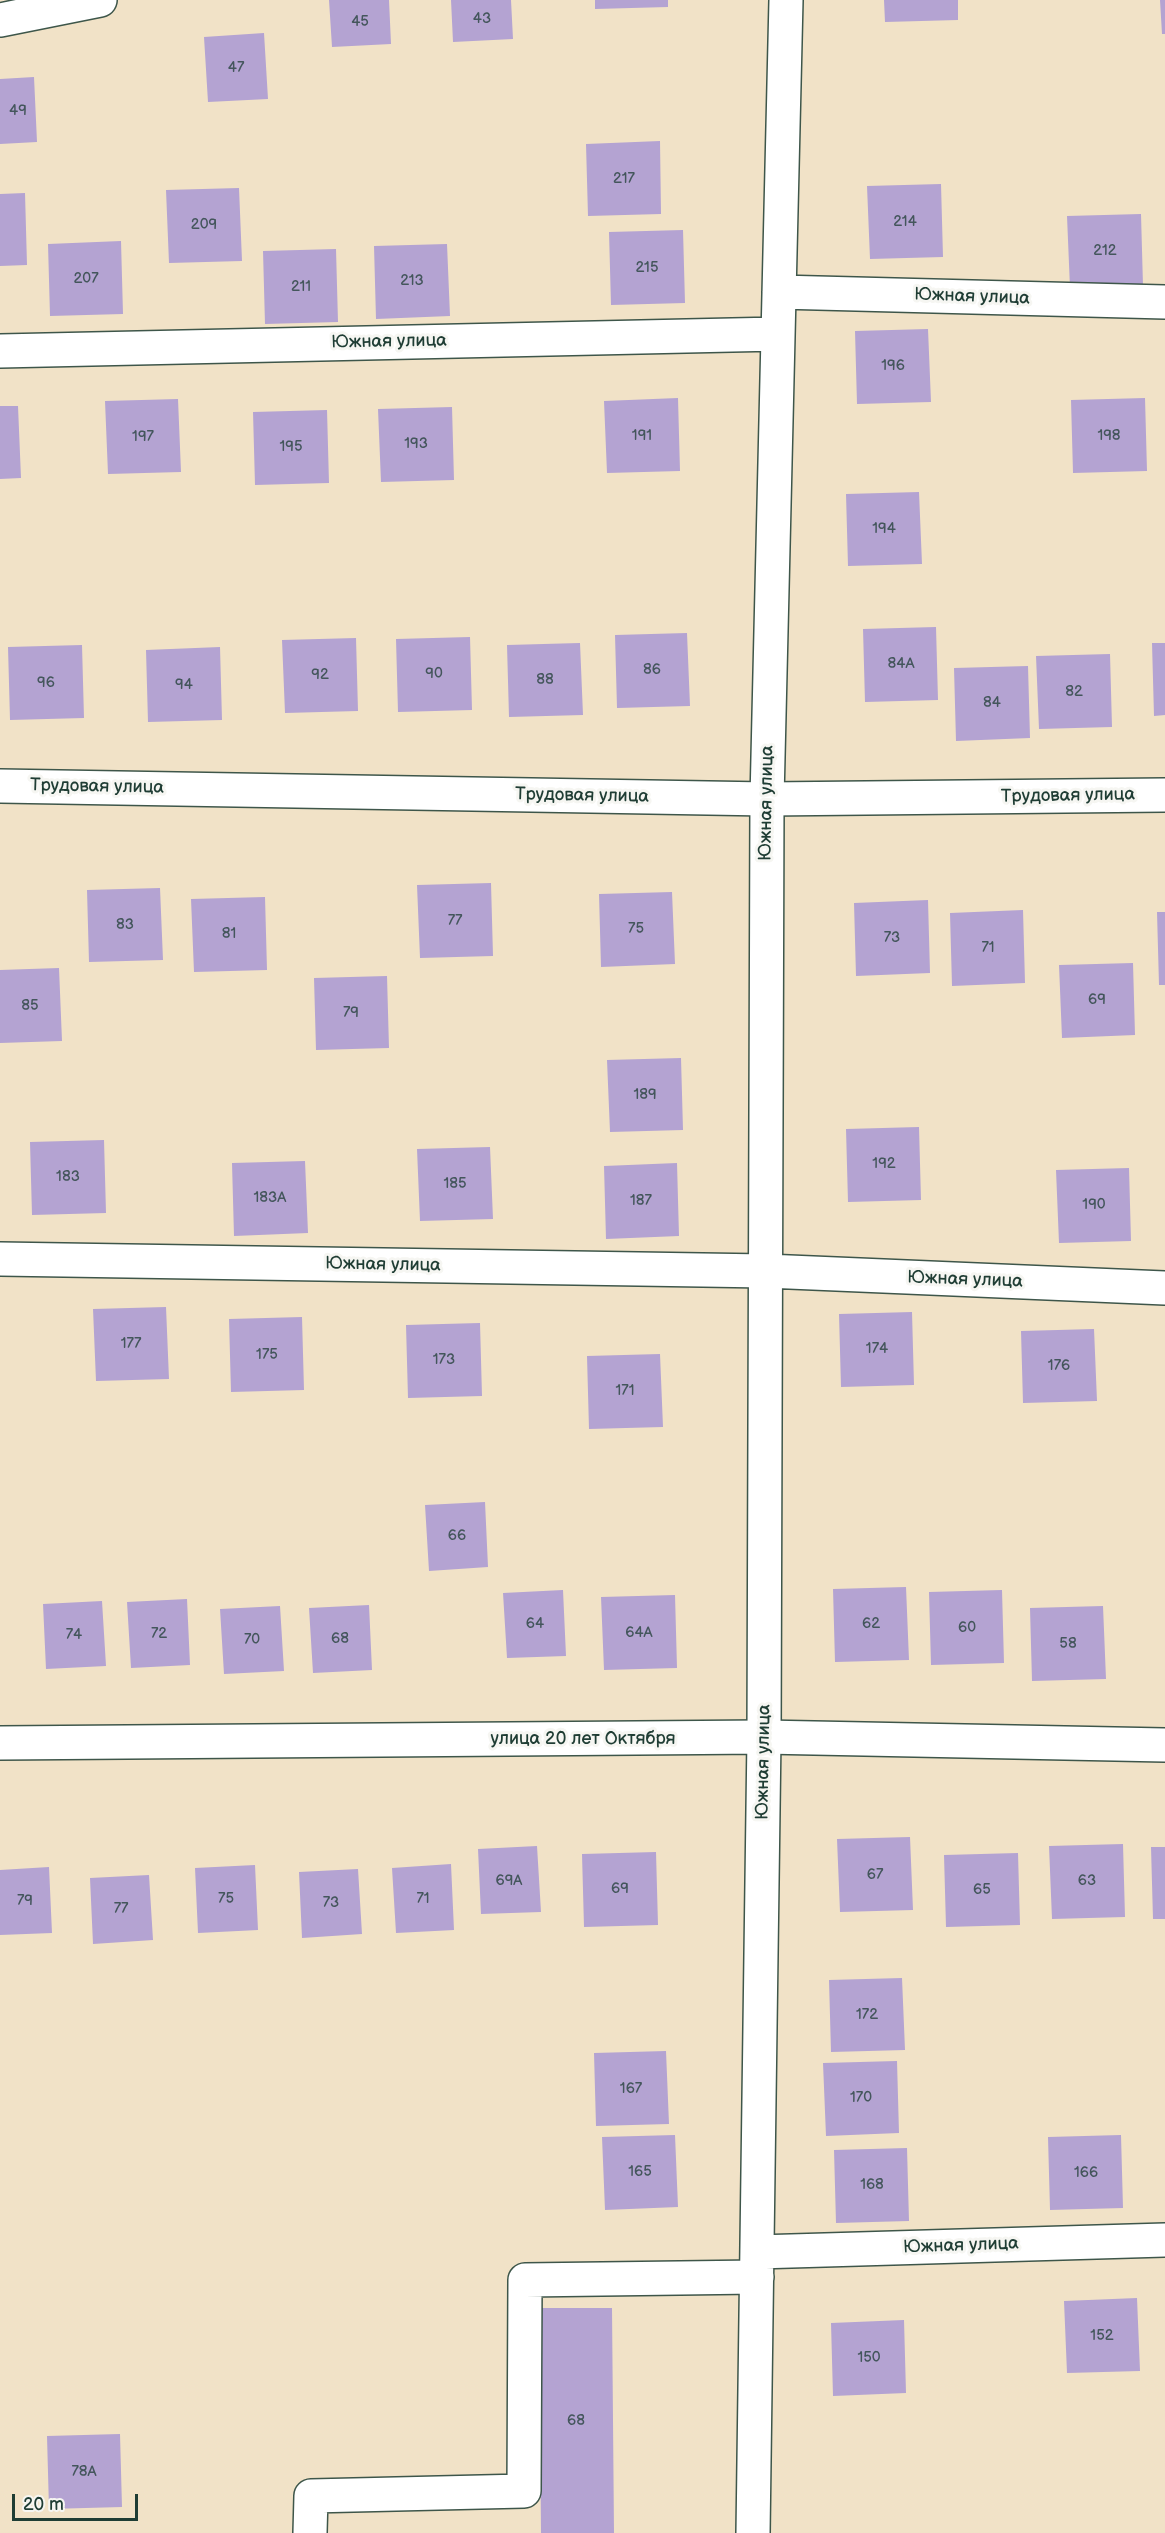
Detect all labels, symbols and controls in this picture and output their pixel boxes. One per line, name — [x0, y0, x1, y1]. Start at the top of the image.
house number: 43 — [473, 10, 491, 28]
house number: 45 — [351, 13, 369, 31]
house number: 47 — [228, 59, 244, 77]
house number: 49 — [9, 102, 27, 120]
house number: 217 — [613, 170, 635, 188]
house number: 214 — [893, 213, 917, 231]
house number: 209 — [191, 216, 217, 234]
house number: 212 — [1093, 242, 1117, 260]
house number: 215 — [635, 259, 659, 277]
house number: 207 — [73, 270, 99, 288]
house number: 213 — [400, 272, 424, 290]
house number: 211 — [291, 278, 311, 296]
street label: Южная улица — [914, 284, 1030, 310]
street label: Южная улица — [331, 330, 447, 354]
house number: 196 — [881, 357, 905, 375]
house number: 191 — [632, 427, 652, 445]
house number: 198 — [1097, 427, 1121, 445]
house number: 197 — [132, 428, 154, 446]
house number: 193 — [404, 435, 428, 453]
house number: 195 — [279, 438, 303, 456]
house number: 194 — [872, 520, 896, 538]
house number: 84А — [888, 655, 914, 673]
house number: 86 — [643, 661, 661, 679]
house number: 90 — [425, 665, 443, 683]
house number: 92 — [311, 666, 329, 684]
house number: 88 — [536, 671, 554, 689]
house number: 96 — [37, 674, 55, 692]
house number: 94 — [175, 676, 193, 694]
house number: 82 — [1065, 683, 1083, 701]
house number: 84 — [983, 694, 1001, 712]
street label: Южная улица — [755, 745, 779, 861]
street label: Трудовая улица — [30, 775, 164, 799]
street label: Трудовая улица — [515, 784, 649, 808]
street label: Трудовая улица — [1001, 784, 1135, 808]
house number: 77 — [448, 912, 462, 930]
house number: 83 — [116, 916, 134, 934]
house number: 75 — [628, 920, 644, 938]
house number: 81 — [222, 925, 236, 943]
house number: 73 — [884, 929, 900, 947]
house number: 71 — [981, 939, 995, 957]
house number: 69 — [1088, 991, 1106, 1009]
house number: 85 — [21, 997, 39, 1015]
house number: 79 — [343, 1004, 359, 1022]
house number: 189 — [633, 1086, 657, 1104]
house number: 192 — [872, 1155, 896, 1173]
house number: 183 — [56, 1168, 80, 1186]
house number: 185 — [443, 1175, 467, 1193]
house number: 183А — [254, 1189, 286, 1207]
house number: 187 — [630, 1192, 652, 1210]
house number: 190 — [1082, 1196, 1106, 1214]
street label: Южная улица — [325, 1253, 441, 1277]
street label: Южная улица — [907, 1267, 1023, 1293]
house number: 177 — [121, 1335, 141, 1353]
house number: 174 — [866, 1340, 888, 1358]
house number: 175 — [256, 1346, 278, 1364]
house number: 173 — [433, 1351, 455, 1369]
house number: 176 — [1048, 1357, 1070, 1375]
house number: 171 — [616, 1382, 634, 1400]
house number: 66 — [448, 1527, 466, 1545]
house number: 64 — [526, 1615, 544, 1633]
house number: 62 — [862, 1615, 880, 1633]
house number: 60 — [958, 1619, 976, 1637]
house number: 64А — [625, 1624, 653, 1642]
house number: 72 — [151, 1625, 167, 1643]
house number: 74 — [66, 1626, 82, 1644]
house number: 68 — [331, 1630, 349, 1648]
house number: 70 — [244, 1631, 260, 1649]
house number: 58 — [1059, 1635, 1077, 1653]
street label: Южная улица — [752, 1704, 776, 1820]
street label: улица 20 лет Октября — [490, 1728, 676, 1750]
house number: 67 — [867, 1866, 883, 1884]
house number: 69А — [496, 1872, 522, 1890]
house number: 63 — [1078, 1872, 1096, 1890]
house number: 69 — [611, 1880, 629, 1898]
house number: 65 — [973, 1881, 991, 1899]
house number: 75 — [218, 1890, 234, 1908]
house number: 71 — [416, 1890, 430, 1908]
house number: 79 — [17, 1892, 33, 1910]
house number: 73 — [323, 1894, 339, 1912]
house number: 77 — [114, 1900, 128, 1918]
house number: 172 — [856, 2006, 878, 2024]
house number: 167 — [620, 2080, 642, 2098]
house number: 170 — [850, 2089, 872, 2107]
house number: 165 — [628, 2163, 652, 2181]
house number: 166 — [1074, 2164, 1098, 2182]
house number: 168 — [860, 2176, 884, 2194]
street label: Южная улица — [903, 2233, 1019, 2259]
house number: 152 — [1090, 2327, 1114, 2345]
house number: 150 — [857, 2349, 881, 2367]
house number: 68 — [567, 2412, 585, 2430]
house number: 78А — [71, 2463, 97, 2481]
scale bar — [15, 2482, 141, 2520]
text: 20 m — [23, 2494, 64, 2515]

